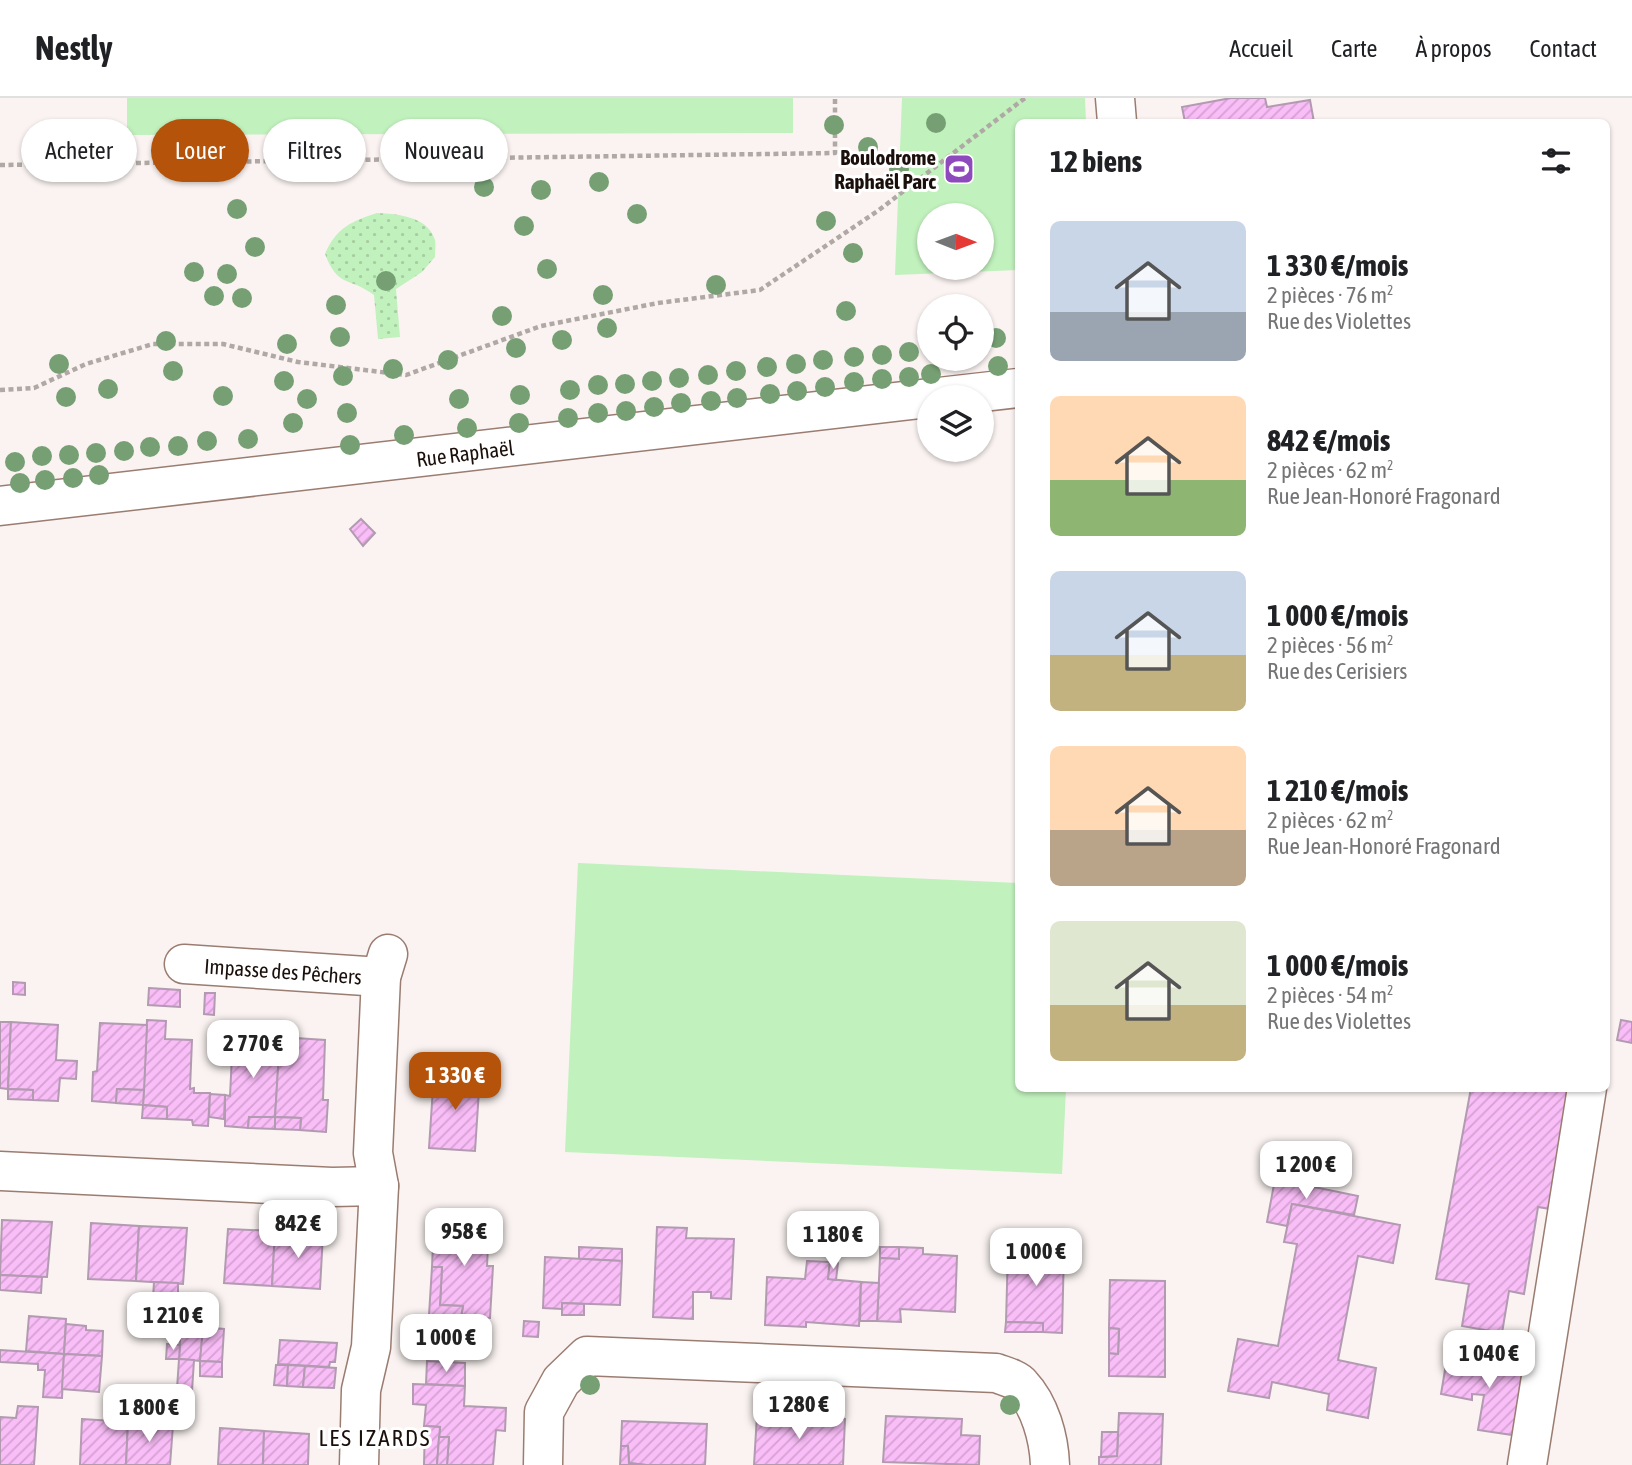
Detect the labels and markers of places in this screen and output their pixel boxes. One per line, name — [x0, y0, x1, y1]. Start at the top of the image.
place label: Boulodrome Raphaël Parc — [834, 145, 936, 193]
sports icon: Boulodrome Raphaël Parc — [942, 152, 976, 186]
pin: 2 770 € — [188, 1020, 318, 1080]
pin: 1 330 € — [390, 1052, 520, 1112]
pin: 1 200 € — [1241, 1142, 1371, 1201]
pin: 842 € — [249, 1200, 347, 1260]
pin: 958 € — [415, 1208, 513, 1268]
pin: 1 180 € — [768, 1212, 898, 1271]
pin: 1 000 € — [971, 1228, 1101, 1288]
pin: 1 210 € — [108, 1292, 238, 1352]
pin: 1 000 € — [381, 1314, 511, 1374]
pin: 1 040 € — [1424, 1330, 1554, 1390]
pin: 1 280 € — [734, 1382, 864, 1441]
pin: 1 800 € — [84, 1384, 214, 1444]

